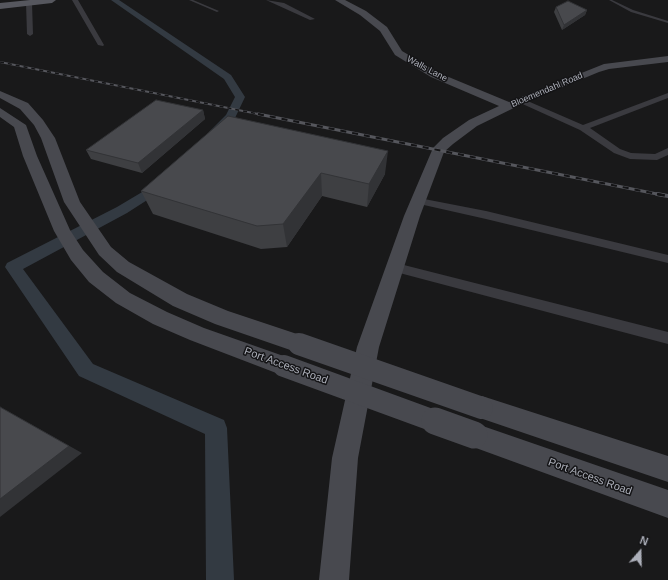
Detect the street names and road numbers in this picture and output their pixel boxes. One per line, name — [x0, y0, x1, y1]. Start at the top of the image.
street label: Walls Lane — [405, 54, 449, 84]
street label: Bloemendahl Road — [510, 70, 584, 110]
street label: Port Access Road — [242, 345, 330, 387]
street label: Port Access Road — [546, 456, 634, 498]

